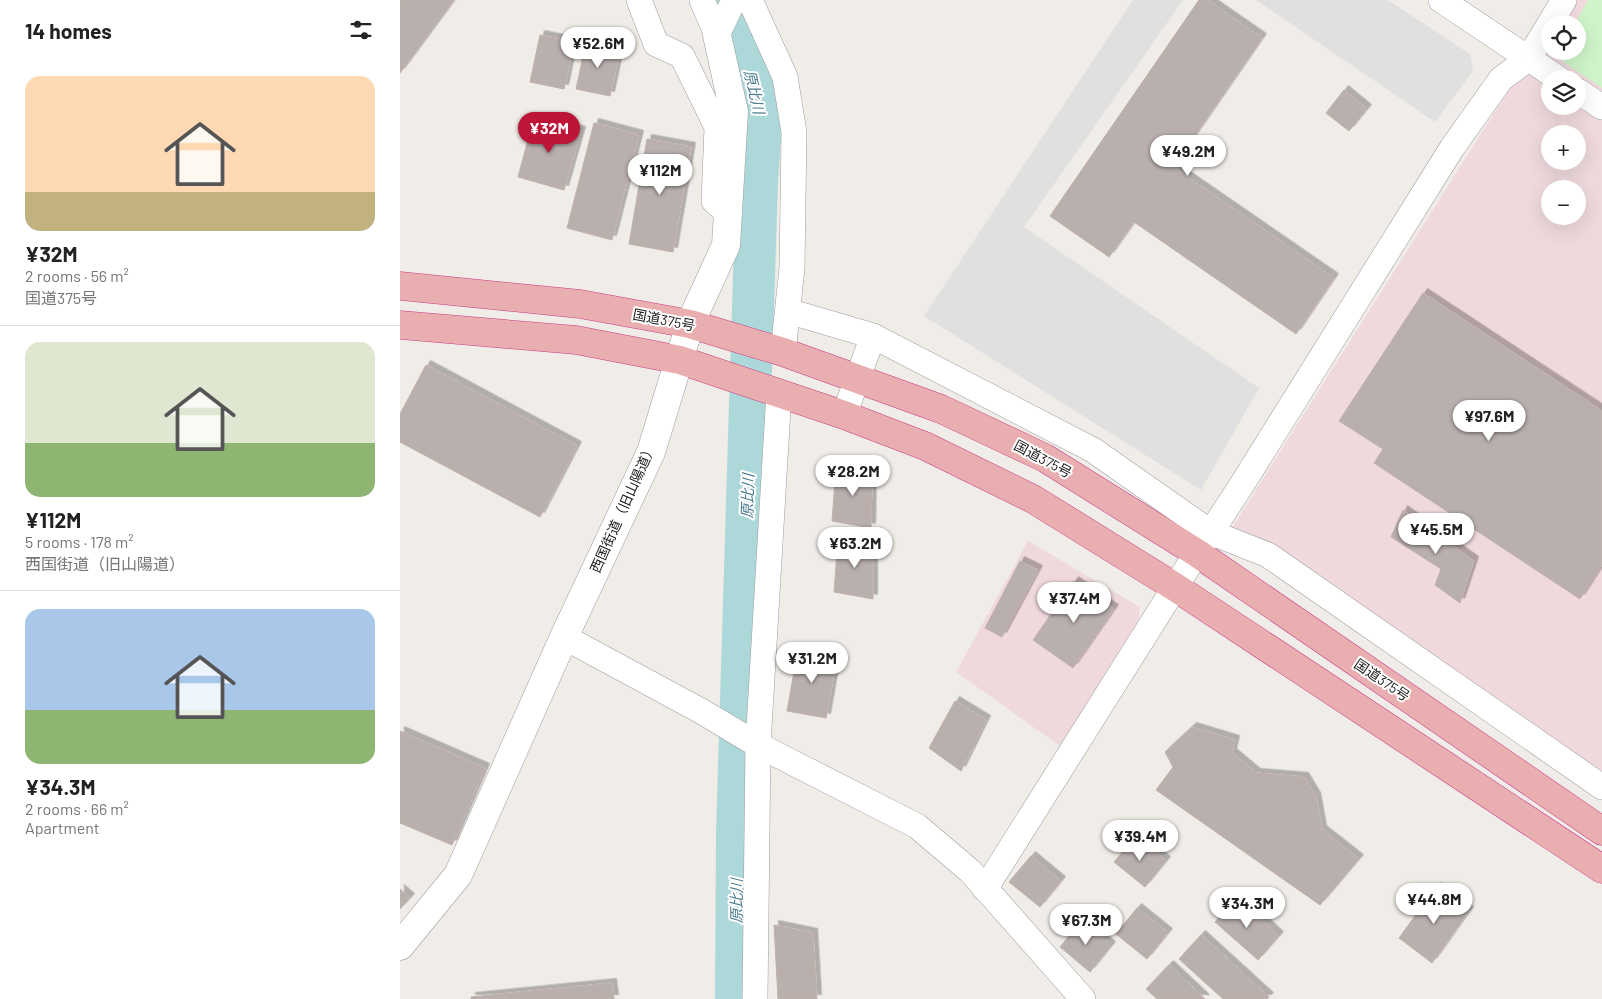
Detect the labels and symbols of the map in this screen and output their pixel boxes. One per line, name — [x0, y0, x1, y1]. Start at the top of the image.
pin: ¥52.6M — [557, 27, 639, 69]
water label: 原比川 — [741, 68, 769, 118]
pin: ¥32M — [519, 112, 579, 154]
pin: ¥49.2M — [1147, 134, 1229, 177]
pin: ¥112M — [625, 154, 695, 196]
street label: 国道375号 — [632, 305, 697, 334]
pin: ¥97.6M — [1448, 400, 1530, 442]
street label: 国道375号 — [1011, 436, 1075, 481]
street label: 西国街道（旧山陽道） — [586, 440, 659, 575]
pin: ¥28.2M — [812, 454, 894, 497]
water label: 原比川 — [737, 471, 757, 519]
pin: ¥45.5M — [1395, 512, 1477, 555]
pin: ¥63.2M — [814, 526, 896, 569]
pin: ¥37.4M — [1033, 582, 1115, 624]
pin: ¥31.2M — [771, 642, 853, 684]
street label: 国道375号 — [1351, 655, 1413, 704]
pin: ¥39.4M — [1099, 820, 1181, 862]
water label: 原比川 — [727, 877, 745, 924]
pin: ¥44.8M — [1393, 882, 1475, 925]
pin: ¥34.3M — [1206, 886, 1288, 929]
pin: ¥67.3M — [1045, 904, 1127, 946]

